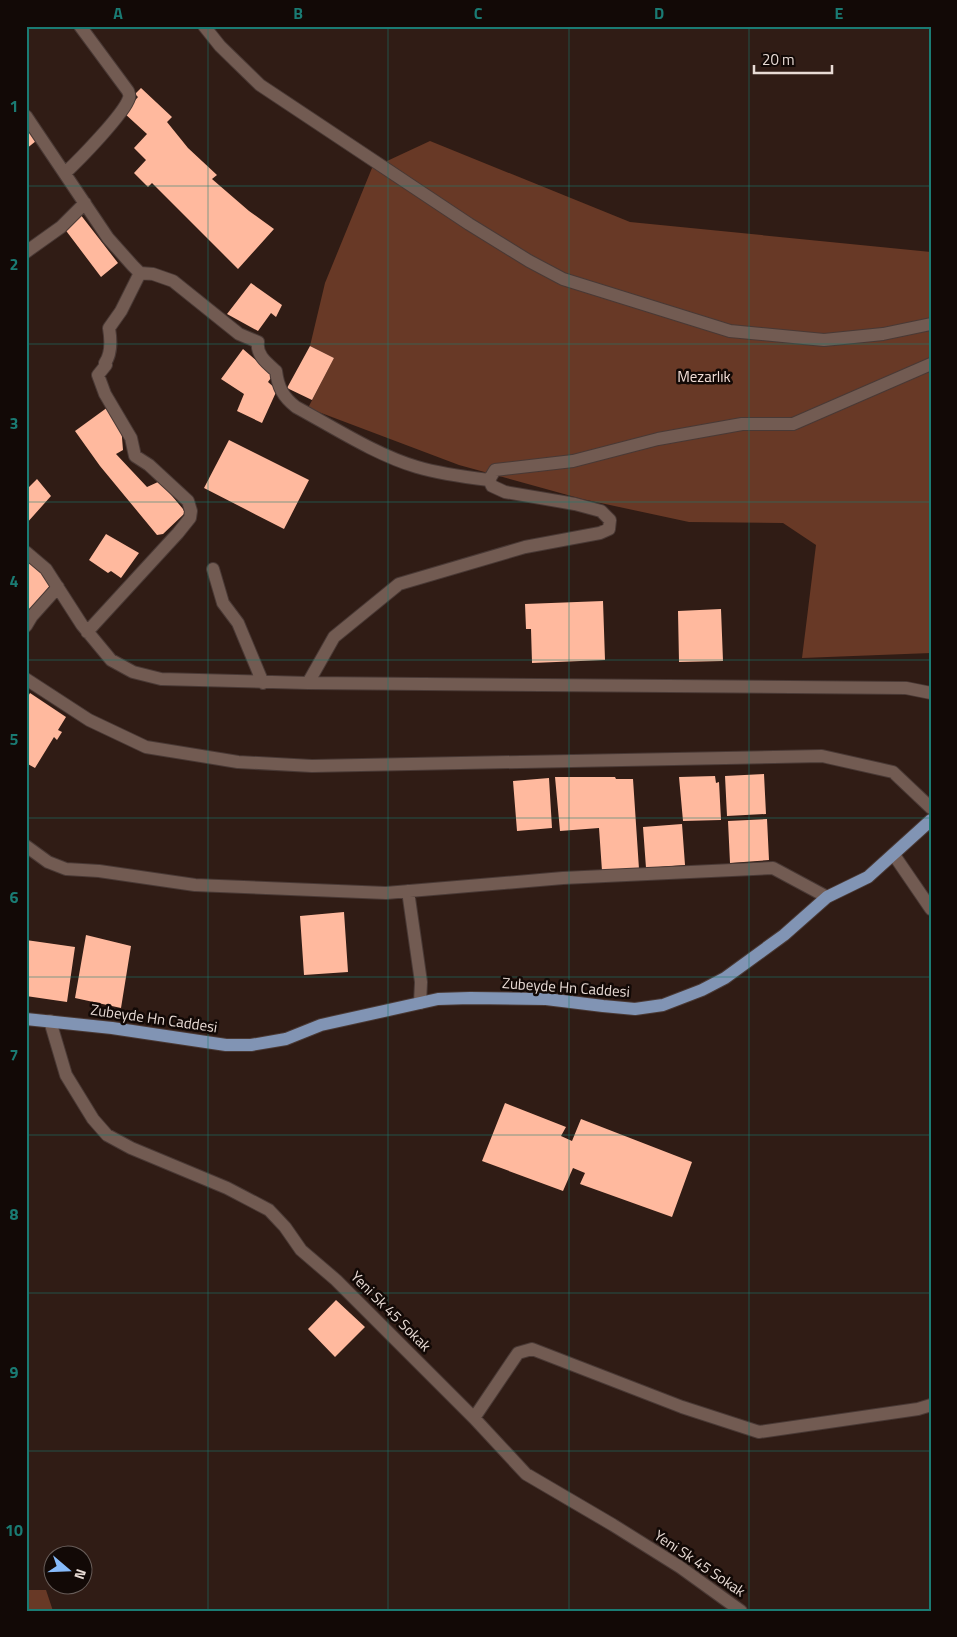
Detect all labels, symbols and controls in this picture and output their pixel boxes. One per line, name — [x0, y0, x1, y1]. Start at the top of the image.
text: A — [113, 1, 123, 25]
text: B — [293, 1, 303, 25]
text: C — [474, 1, 483, 25]
text: D — [654, 1, 664, 25]
text: E — [835, 1, 844, 25]
scale bar — [754, 42, 832, 74]
text: 20 m — [762, 48, 795, 71]
text: 1 — [10, 94, 18, 118]
text: 2 — [10, 252, 18, 276]
park label: Mezarlık — [677, 365, 731, 388]
text: 3 — [10, 411, 18, 435]
text: 4 — [10, 569, 19, 593]
text: 5 — [10, 727, 19, 751]
text: 6 — [10, 885, 19, 909]
street label: Zubeyde Hn Caddesi — [501, 971, 631, 1003]
street label: Zubeyde Hn Caddesi — [89, 998, 219, 1038]
text: 7 — [10, 1043, 18, 1067]
text: 8 — [10, 1202, 19, 1226]
street label: Yeni Sk 45 Sokak — [345, 1265, 437, 1357]
text: 9 — [10, 1360, 19, 1384]
text: 10 — [5, 1518, 23, 1542]
street label: Yeni Sk 45 Sokak — [650, 1524, 750, 1602]
north arrow — [42, 1544, 92, 1594]
text: N — [69, 1566, 92, 1582]

